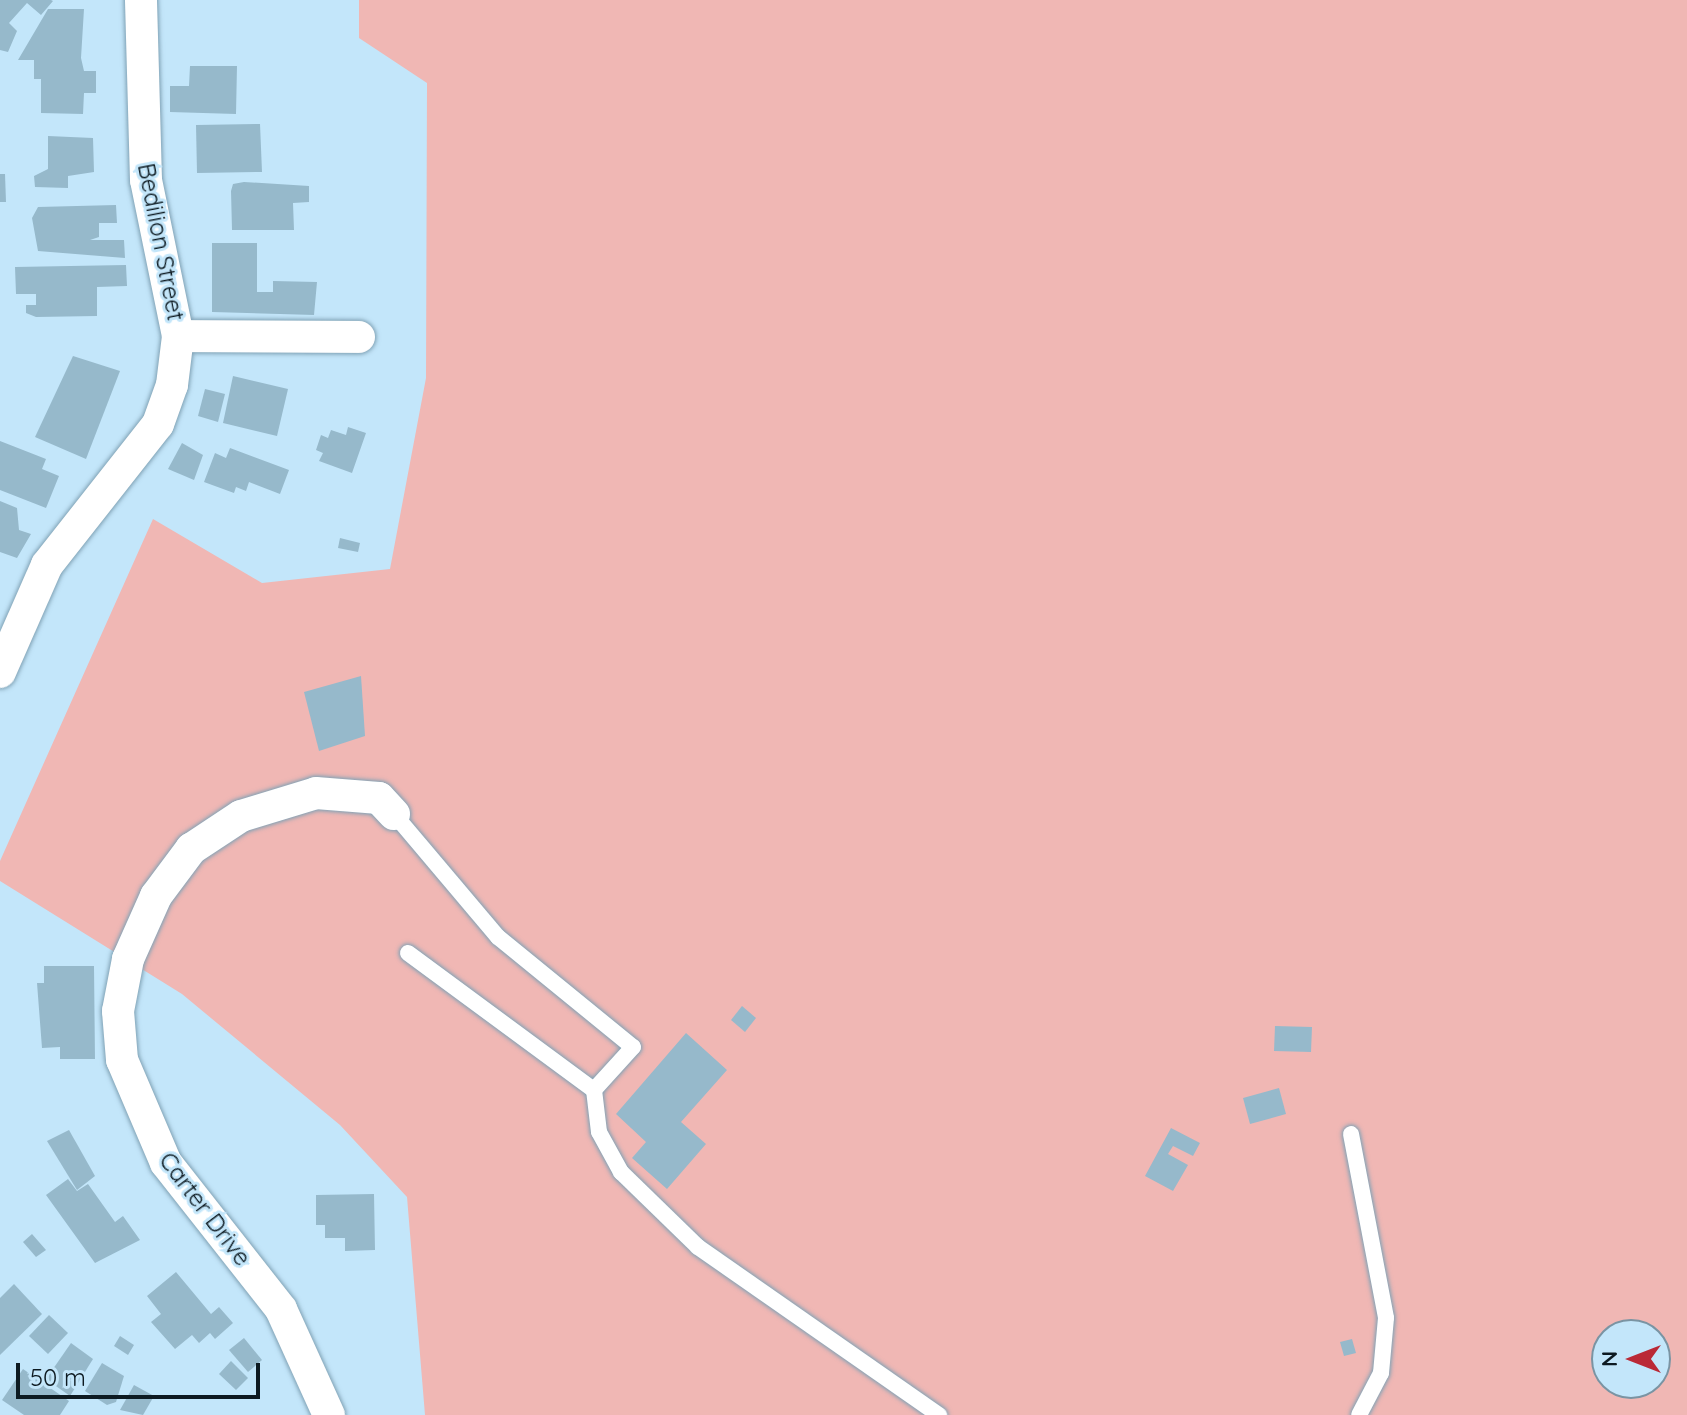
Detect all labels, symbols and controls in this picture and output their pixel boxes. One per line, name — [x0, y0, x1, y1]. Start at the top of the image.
street label: Bedilion Street — [132, 161, 190, 323]
street label: Carter Drive — [153, 1147, 257, 1271]
north arrow — [1591, 1319, 1671, 1399]
scale bar — [20, 1347, 264, 1397]
text: N — [1595, 1351, 1623, 1367]
text: 50 m — [30, 1362, 86, 1392]

